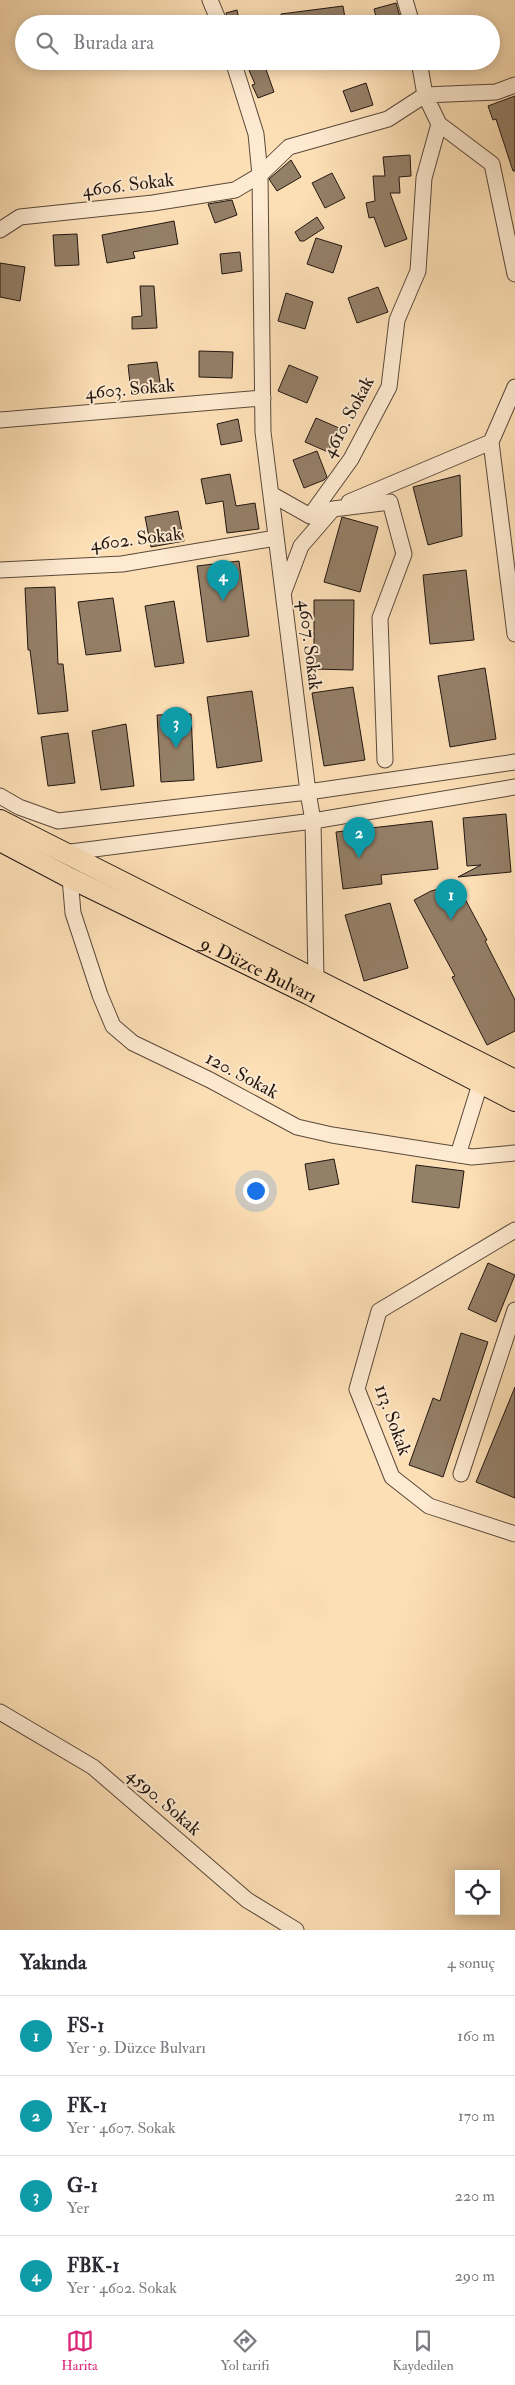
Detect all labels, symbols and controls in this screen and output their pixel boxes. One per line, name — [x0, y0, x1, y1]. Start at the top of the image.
search box — [15, 15, 500, 70]
icon: search — [33, 29, 61, 57]
text: Burada ara — [73, 31, 154, 55]
street label: 4606. Sokak — [81, 167, 175, 203]
street label: 4610. Sokak — [316, 372, 380, 462]
street label: 4603. Sokak — [84, 373, 176, 405]
street label: 4602. Sokak — [89, 521, 183, 557]
pin: 4 — [207, 560, 239, 601]
street label: 4607. Sokak — [293, 598, 327, 692]
pin: 3 — [160, 707, 192, 748]
pin: 2 — [343, 817, 375, 858]
pin: 1 — [435, 879, 467, 920]
street label: 9. Düzce Bulvarı — [195, 930, 321, 1009]
street label: 120. Sokak — [201, 1046, 283, 1104]
your location — [243, 1178, 269, 1204]
street label: 113. Sokak — [369, 1381, 417, 1459]
street label: 4590. Sokak — [122, 1763, 206, 1841]
map controls — [455, 1870, 500, 1915]
button: locate — [455, 1870, 500, 1915]
text: Yakında — [20, 1949, 87, 1976]
text: 4 sonuç — [447, 1953, 495, 1973]
text: FS-1 — [67, 2014, 104, 2038]
text: 1 — [33, 2026, 39, 2046]
text: 160 m — [457, 2026, 495, 2046]
text: Yer · 9. Düzce Bulvarı — [67, 2038, 206, 2058]
text: FK-1 — [67, 2094, 107, 2118]
text: 2 — [32, 2106, 40, 2126]
text: 170 m — [458, 2106, 495, 2126]
text: Yer · 4607. Sokak — [67, 2118, 176, 2138]
text: G-1 — [67, 2174, 98, 2198]
text: 3 — [33, 2186, 39, 2206]
text: 220 m — [455, 2186, 495, 2206]
text: Yer — [67, 2198, 89, 2218]
text: FBK-1 — [67, 2254, 119, 2278]
text: 4 — [32, 2266, 40, 2286]
text: 290 m — [455, 2266, 495, 2286]
text: Yer · 4602. Sokak — [67, 2278, 177, 2298]
tab: Harita — [61, 2327, 98, 2374]
tab: Yol tarifi — [221, 2327, 270, 2374]
tab: Kaydedilen — [392, 2327, 454, 2374]

